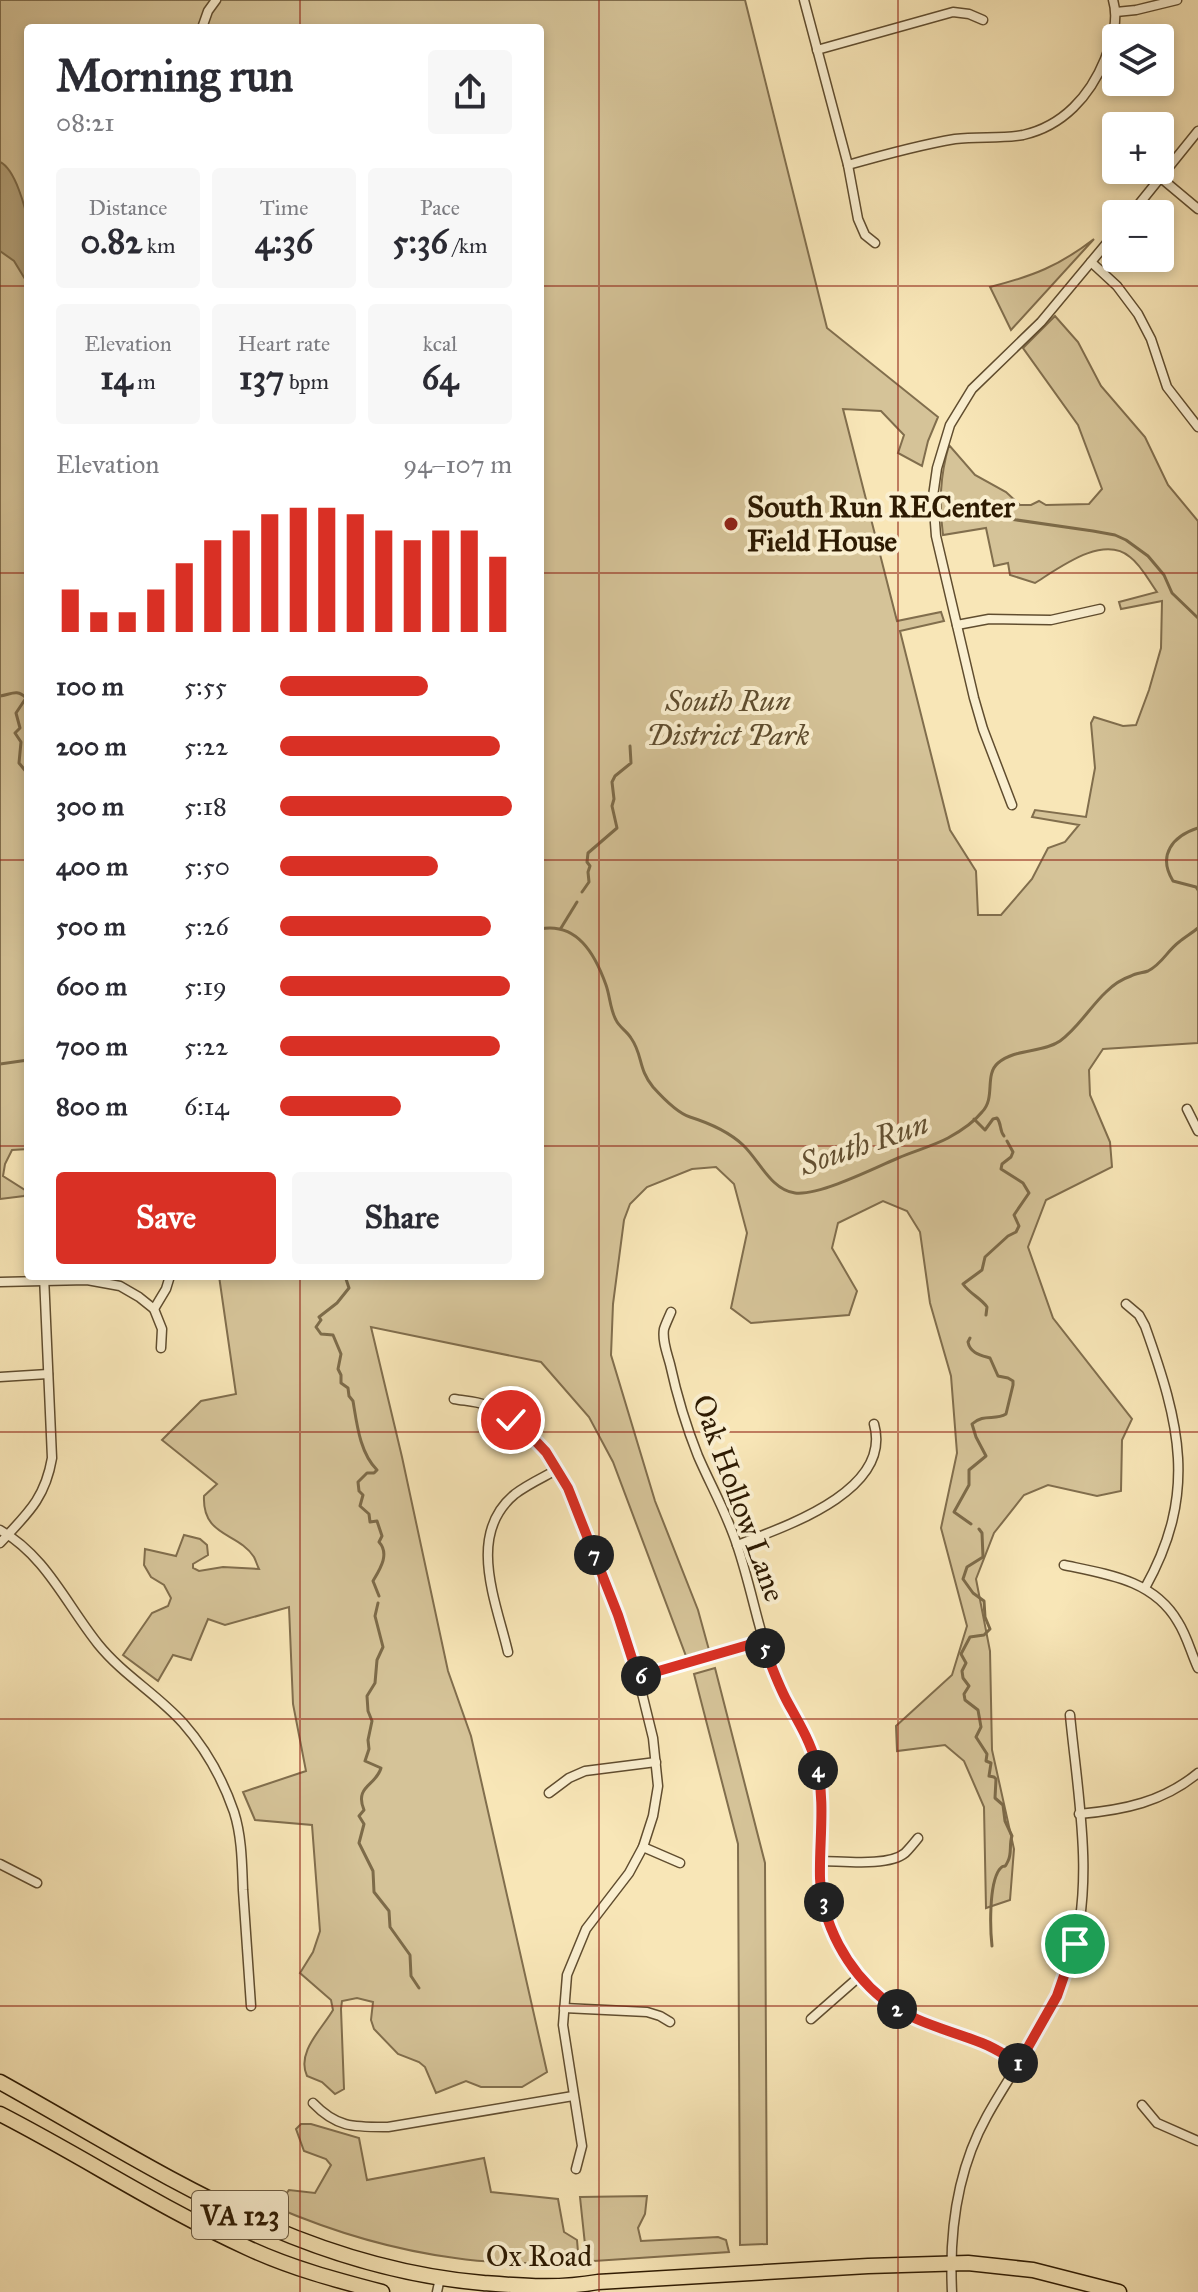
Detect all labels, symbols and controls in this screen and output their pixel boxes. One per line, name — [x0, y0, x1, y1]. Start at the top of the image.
map controls — [1102, 24, 1174, 272]
button: layers — [1102, 24, 1174, 96]
text: Morning run — [56, 49, 293, 103]
button: share — [428, 50, 512, 134]
text: 08:21 — [56, 106, 115, 138]
button: + — [1102, 112, 1174, 184]
text: Distance — [89, 194, 167, 221]
text: Time — [260, 194, 308, 221]
text: Pace — [420, 194, 460, 221]
button: − — [1102, 200, 1174, 272]
text: 0.82 — [80, 221, 142, 262]
text: 4:36 — [255, 221, 313, 262]
text: 5:36 — [393, 221, 448, 262]
text: km — [142, 232, 176, 259]
text: /km — [448, 232, 487, 259]
text: Elevation — [84, 330, 172, 357]
text: Heart rate — [238, 330, 330, 357]
text: kcal — [423, 330, 457, 357]
text: 14 — [100, 357, 133, 398]
text: 137 — [239, 357, 284, 398]
text: 64 — [422, 357, 458, 398]
text: m — [133, 368, 156, 395]
text: bpm — [284, 368, 329, 395]
text: Elevation — [56, 448, 159, 480]
text: 94–107 m — [403, 448, 512, 480]
place label: South Run RECenter Field House — [747, 489, 1016, 559]
marker: South Run RECenter Field House — [722, 515, 740, 533]
text: 100 m — [56, 670, 124, 702]
text: 5:55 — [184, 670, 227, 702]
park label: South Run District Park — [647, 683, 809, 753]
text: 200 m — [56, 730, 127, 762]
text: 5:22 — [184, 730, 228, 762]
text: 300 m — [56, 790, 124, 822]
text: 5:18 — [184, 790, 227, 822]
text: 400 m — [56, 850, 128, 882]
text: 5:50 — [184, 850, 230, 882]
text: 500 m — [56, 910, 126, 942]
text: 5:26 — [184, 910, 229, 942]
text: 600 m — [56, 970, 127, 1002]
text: 5:19 — [184, 970, 227, 1002]
text: 700 m — [56, 1030, 128, 1062]
text: 5:22 — [184, 1030, 228, 1062]
text: 800 m — [56, 1090, 128, 1122]
text: 6:14 — [184, 1090, 229, 1122]
water label: South Run — [793, 1104, 934, 1185]
button: Save — [56, 1172, 276, 1264]
button: Share — [292, 1172, 512, 1264]
pin — [477, 1386, 545, 1454]
street label: Oak Hollow Lane — [685, 1390, 793, 1606]
icon: check — [489, 1398, 533, 1442]
pin: 7 — [574, 1535, 614, 1575]
text: 7 — [588, 1541, 600, 1568]
pin: 5 — [745, 1628, 785, 1668]
text: 5 — [760, 1634, 770, 1661]
pin: 6 — [621, 1656, 661, 1696]
text: 6 — [635, 1662, 647, 1689]
pin: 4 — [798, 1750, 838, 1790]
text: 4 — [812, 1756, 824, 1783]
pin: 3 — [804, 1882, 844, 1922]
text: 3 — [820, 1888, 828, 1915]
pin — [1041, 1910, 1109, 1978]
icon: arrive — [1053, 1922, 1097, 1966]
pin: 2 — [877, 1989, 917, 2029]
text: 2 — [892, 1995, 902, 2022]
pin: 1 — [998, 2043, 1038, 2083]
text: 1 — [1014, 2049, 1022, 2076]
road number: VA 123 — [192, 2191, 288, 2239]
street label: Ox Road — [486, 2238, 592, 2274]

